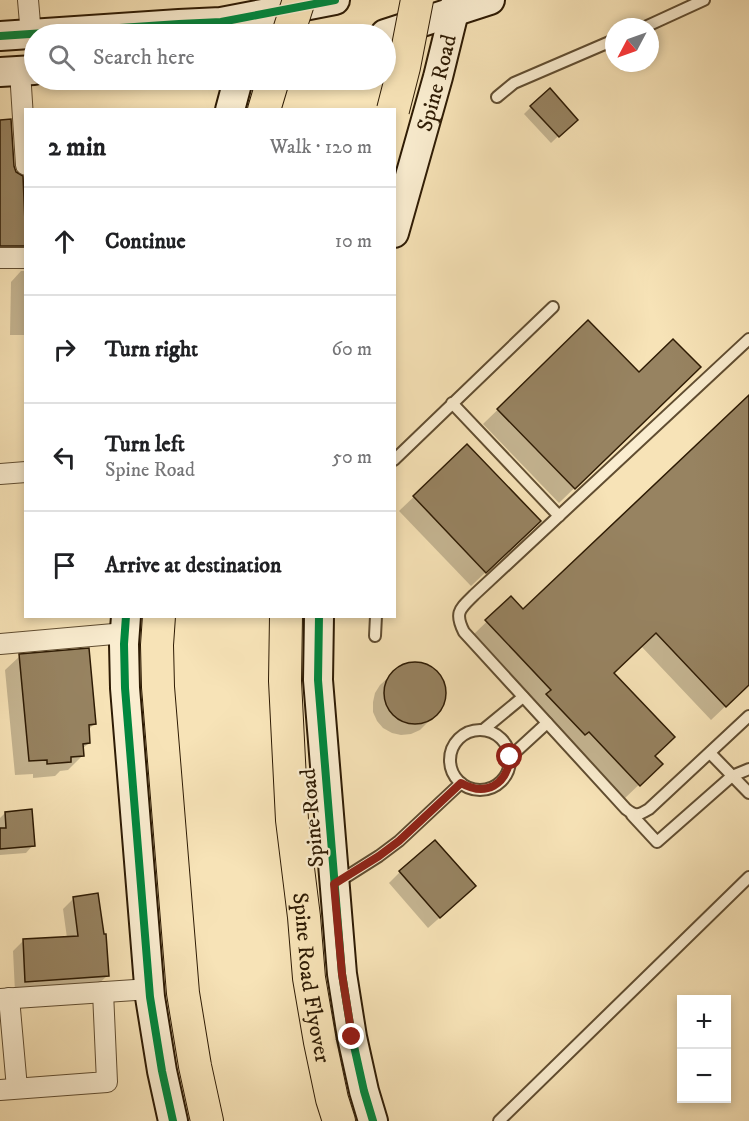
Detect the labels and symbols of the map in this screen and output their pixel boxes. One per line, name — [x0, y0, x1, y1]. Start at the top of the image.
north arrow — [605, 18, 659, 72]
street label: Spine Road — [411, 32, 463, 135]
route start — [496, 743, 522, 769]
street label: Spine Road — [295, 767, 330, 868]
street label: Spine Road Flyover — [286, 891, 336, 1066]
route end — [338, 1023, 364, 1049]

